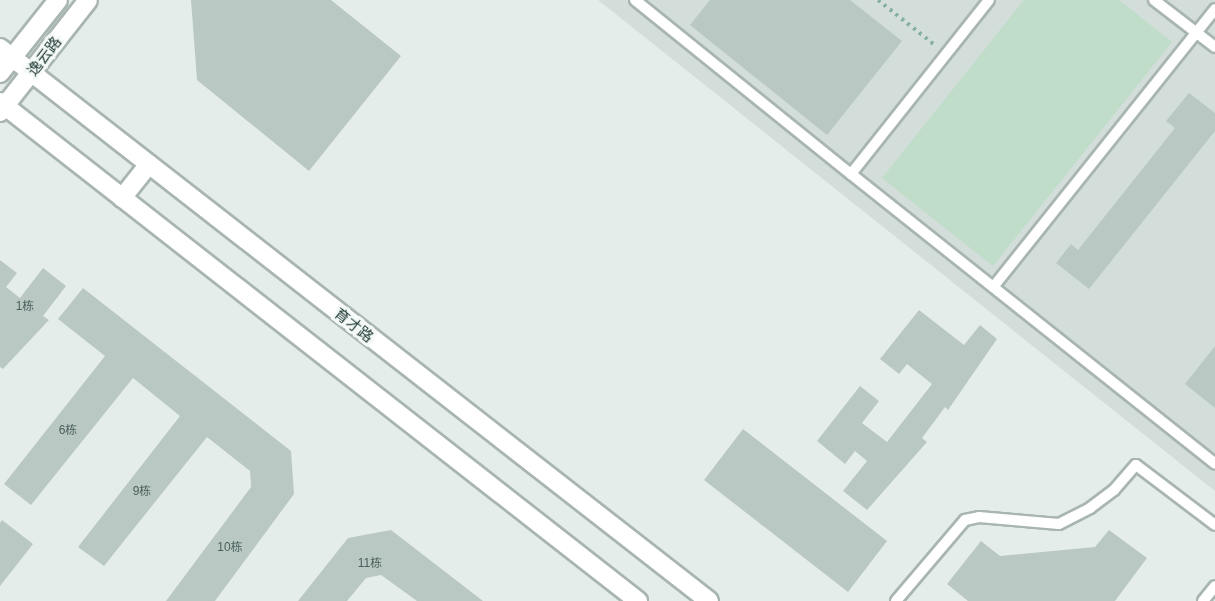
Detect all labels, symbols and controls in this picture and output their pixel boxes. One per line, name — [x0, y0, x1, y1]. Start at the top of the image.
street label: 逸云路 — [23, 33, 65, 79]
house number: 1栋 — [16, 300, 34, 314]
street label: 育才路 — [331, 304, 377, 346]
house number: 6栋 — [59, 424, 77, 438]
house number: 9栋 — [133, 485, 151, 499]
house number: 10栋 — [217, 541, 243, 555]
house number: 11栋 — [358, 557, 382, 571]

